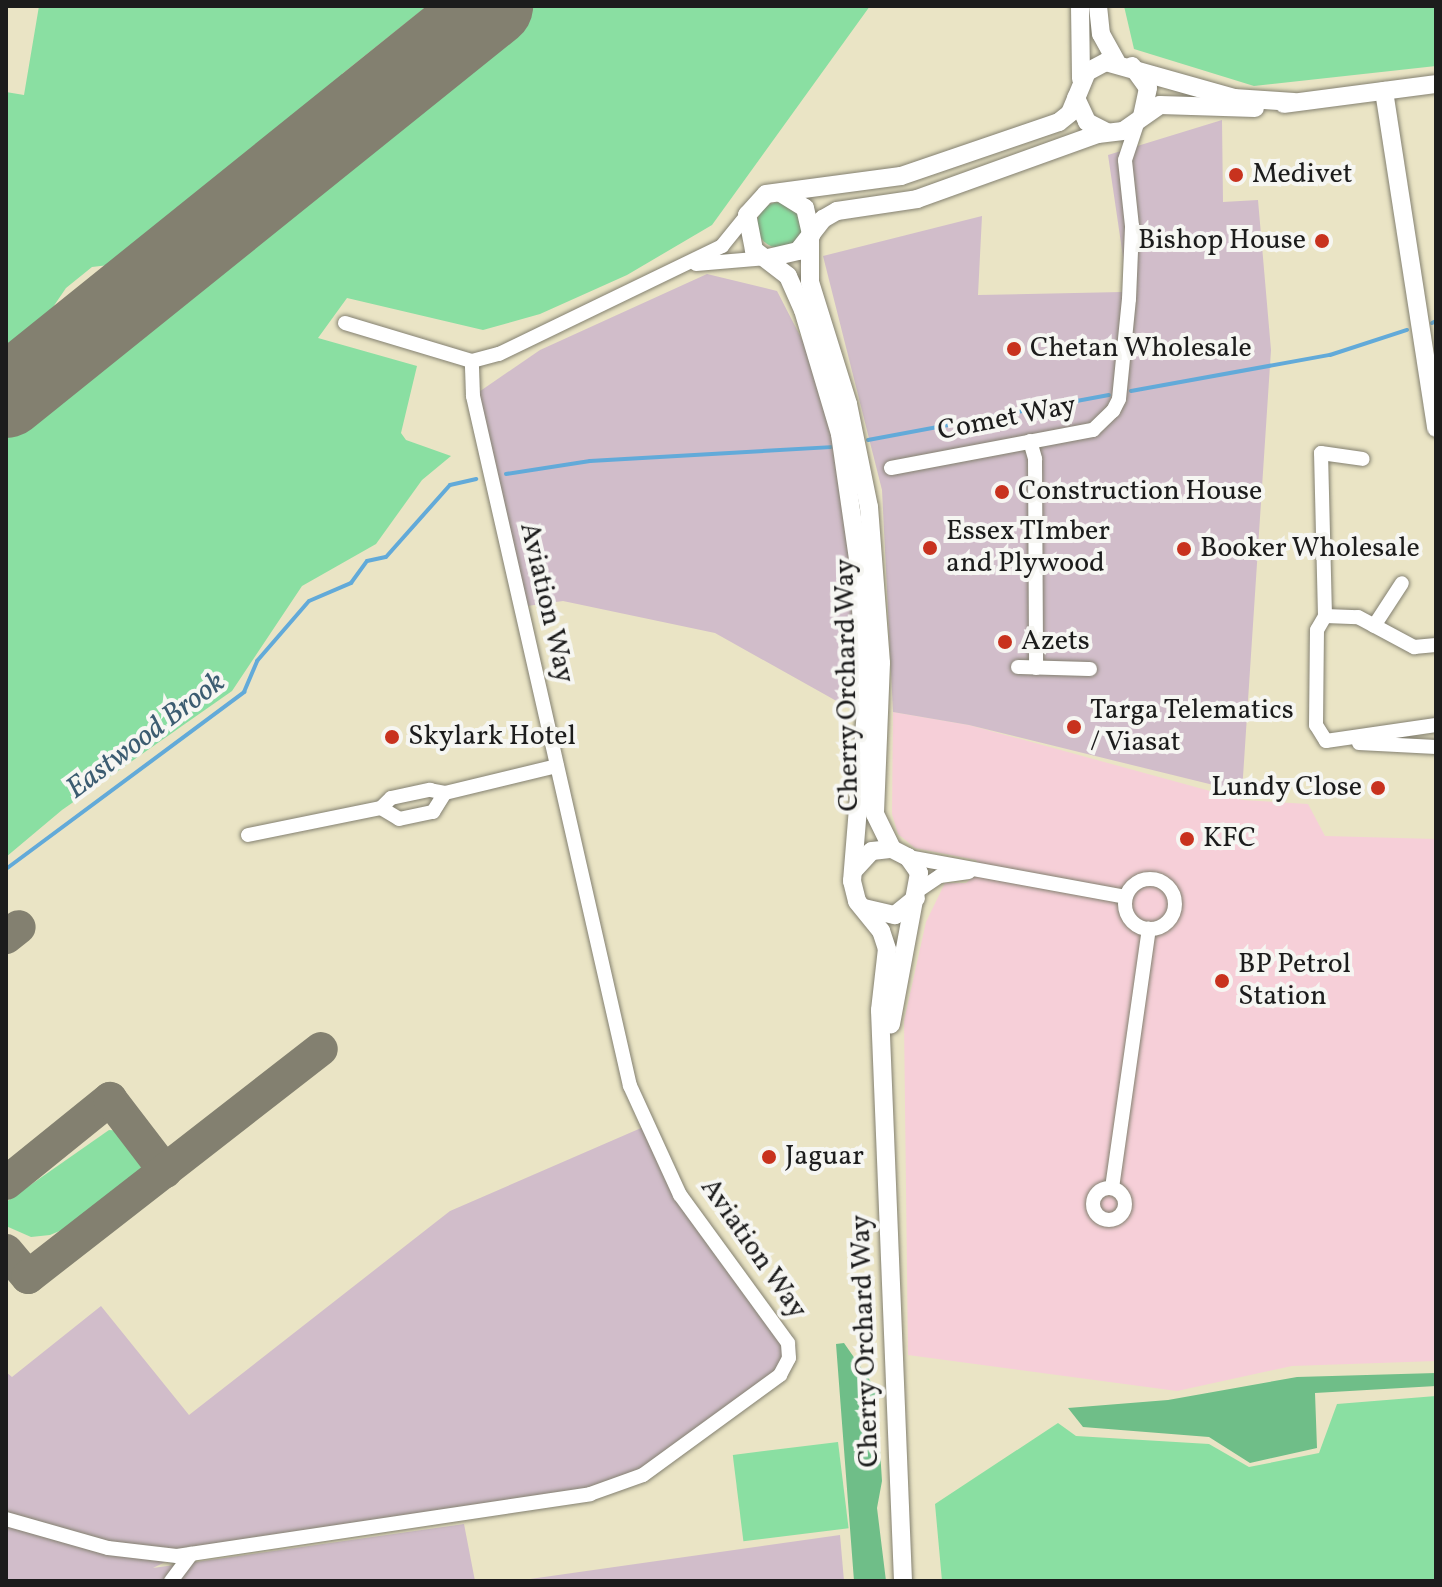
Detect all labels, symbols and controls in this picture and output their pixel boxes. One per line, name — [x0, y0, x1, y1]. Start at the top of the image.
place label: Medivet — [1252, 158, 1353, 192]
marker: Medivet — [1227, 166, 1245, 184]
place label: Bishop House — [1138, 224, 1306, 258]
marker: Bishop House — [1313, 232, 1331, 250]
place label: Chetan Wholesale — [1030, 332, 1253, 366]
marker: Chetan Wholesale — [1005, 340, 1023, 358]
street label: Comet Way — [935, 389, 1079, 449]
place label: Construction House — [1018, 475, 1262, 509]
marker: Construction House — [993, 483, 1011, 501]
place label: Essex TImber and Plywood — [946, 515, 1111, 581]
street label: Aviation Way — [511, 519, 581, 687]
place label: Booker Wholesale — [1200, 532, 1421, 566]
marker: Essex TImber and Plywood — [921, 539, 939, 557]
marker: Booker Wholesale — [1175, 540, 1193, 558]
street label: Cherry Orchard Way — [829, 557, 867, 813]
place label: Azets — [1021, 625, 1090, 659]
marker: Azets — [996, 633, 1014, 651]
water label: Eastwood Brook — [59, 665, 233, 807]
place label: Targa Telematics / Viasat — [1090, 694, 1295, 760]
marker: Targa Telematics / Viasat — [1065, 718, 1083, 736]
place label: Skylark Hotel — [408, 720, 576, 754]
marker: Skylark Hotel — [383, 728, 401, 746]
place label: Lundy Close — [1210, 771, 1362, 805]
marker: Lundy Close — [1369, 779, 1387, 797]
place label: KFC — [1203, 822, 1256, 856]
marker: KFC — [1178, 830, 1196, 848]
place label: BP Petrol Station — [1238, 948, 1351, 1014]
marker: BP Petrol Station — [1213, 972, 1231, 990]
place label: Jaguar — [785, 1140, 864, 1174]
marker: Jaguar — [760, 1148, 778, 1166]
street label: Aviation Way — [692, 1172, 814, 1326]
street label: Cherry Orchard Way — [845, 1213, 887, 1469]

